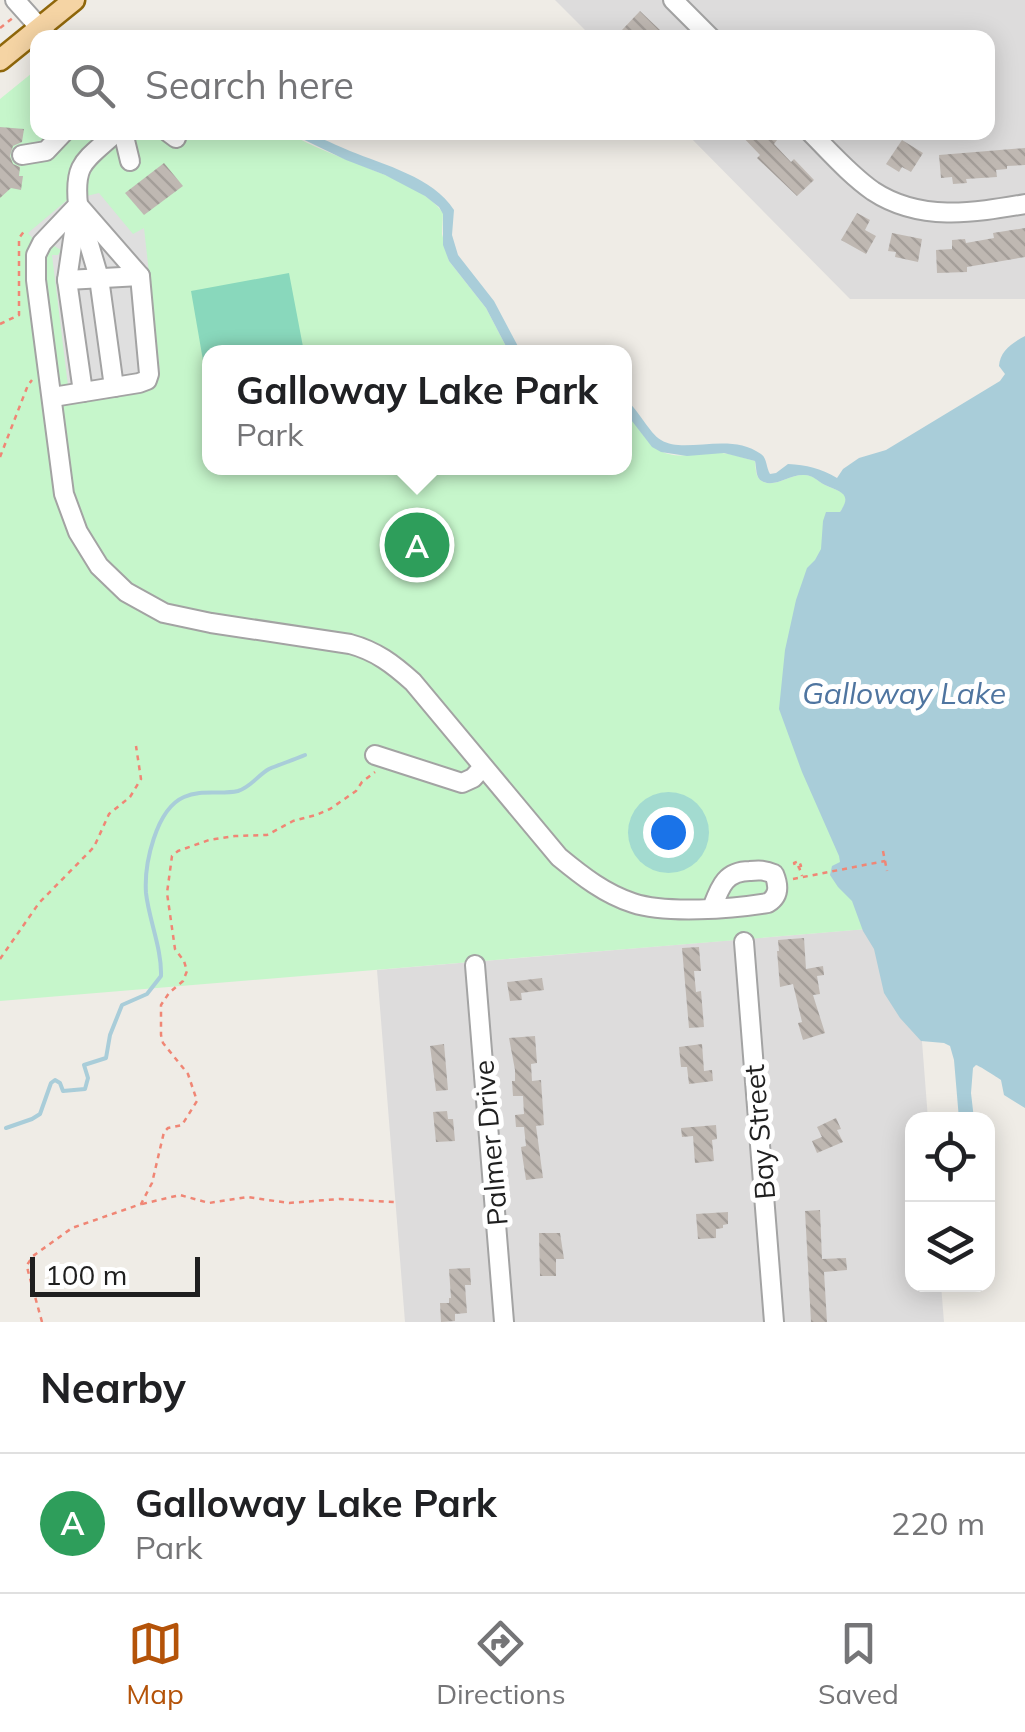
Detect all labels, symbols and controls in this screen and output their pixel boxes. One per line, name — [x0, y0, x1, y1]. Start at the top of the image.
search box — [30, 30, 995, 140]
icon: search — [65, 58, 120, 113]
text: Search here — [145, 61, 354, 109]
popup — [202, 345, 632, 475]
text: Galloway Lake Park — [236, 366, 598, 414]
text: Park — [236, 414, 303, 454]
pin: A — [384, 508, 450, 582]
water label: Galloway Lake — [802, 674, 1006, 712]
your location — [643, 807, 694, 858]
street label: Palmer Drive — [465, 1059, 515, 1227]
street label: Bay Street — [736, 1063, 782, 1201]
map controls — [905, 1112, 995, 1292]
button: locate — [905, 1112, 995, 1202]
button: layers — [905, 1202, 995, 1292]
scale bar — [30, 1252, 200, 1296]
text: 100 m — [45, 1257, 127, 1292]
text: Nearby — [40, 1361, 186, 1414]
text: Galloway Lake Park — [135, 1479, 497, 1527]
text: A — [60, 1503, 85, 1543]
text: 220 m — [891, 1503, 985, 1543]
text: Park — [135, 1527, 202, 1567]
tab: Map — [126, 1616, 184, 1711]
tab: Directions — [436, 1616, 566, 1711]
tab: Saved — [818, 1616, 899, 1711]

